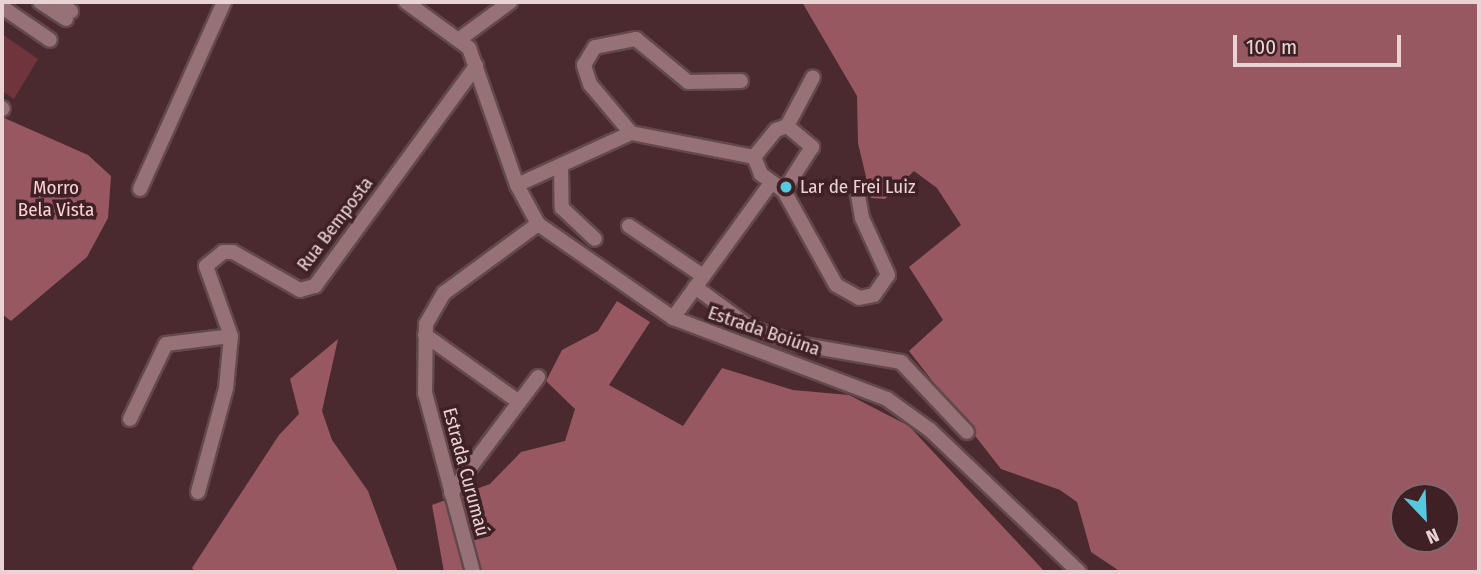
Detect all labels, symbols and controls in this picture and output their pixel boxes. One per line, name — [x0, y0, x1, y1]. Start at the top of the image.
scale bar — [1236, 21, 1404, 65]
text: 100 m — [1246, 34, 1297, 60]
street label: Rua Bemposta — [292, 172, 378, 276]
place label: Lar de Frei Luiz — [800, 176, 915, 198]
park label: Morro Bela Vista — [18, 177, 94, 221]
marker: Lar de Frei Luiz — [778, 179, 794, 195]
street label: Estrada Boiúna — [705, 301, 823, 361]
street label: Estrada Curumaú — [438, 405, 494, 539]
north arrow — [1390, 483, 1460, 553]
text: N — [1423, 523, 1442, 549]

